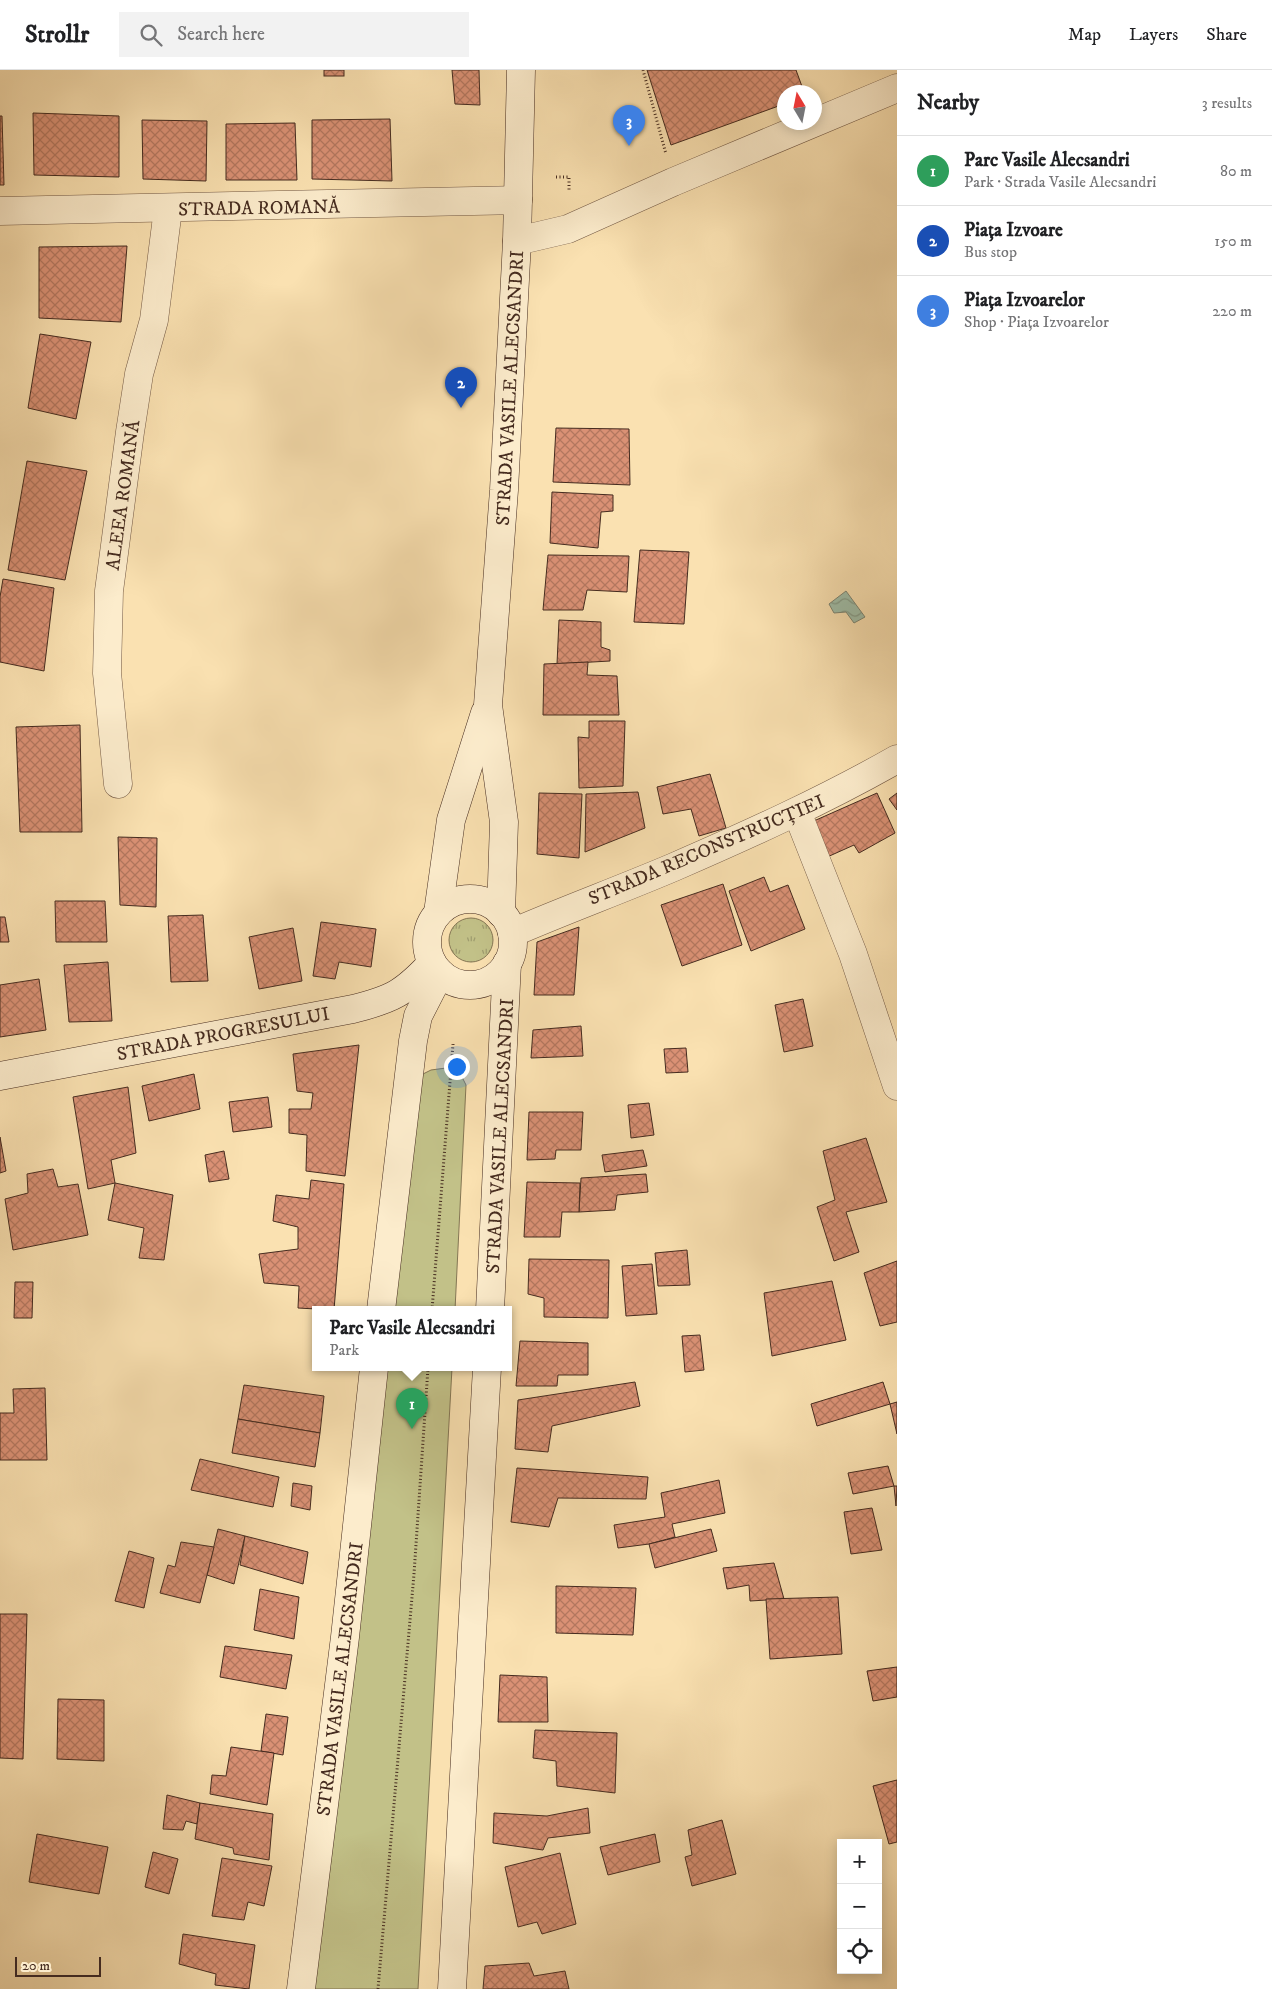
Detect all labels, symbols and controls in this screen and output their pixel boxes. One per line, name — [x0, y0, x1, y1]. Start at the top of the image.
search box — [119, 12, 469, 57]
text: Strollr — [25, 20, 89, 50]
icon: search — [137, 21, 165, 49]
text: Search here — [177, 23, 265, 46]
text: Map — [1068, 24, 1101, 46]
text: Layers — [1129, 24, 1178, 46]
text: Share — [1206, 24, 1247, 46]
north arrow — [777, 85, 822, 130]
text: Nearby — [917, 90, 979, 116]
text: 3 results — [1202, 93, 1252, 113]
pin: 3 — [613, 105, 645, 146]
text: Parc Vasile Alecsandri — [964, 149, 1130, 172]
text: 1 — [930, 161, 936, 181]
text: 80 m — [1220, 161, 1252, 181]
text: Park · Strada Vasile Alecsandri — [964, 172, 1156, 192]
street label: STRADA ROMANĂ — [178, 194, 341, 221]
text: Piața Izvoare — [964, 219, 1063, 242]
text: 2 — [929, 231, 937, 251]
text: 150 m — [1214, 231, 1252, 251]
text: Bus stop — [964, 242, 1017, 262]
street label: STRADA VASILE ALECSANDRI — [492, 250, 529, 526]
text: Piața Izvoarelor — [964, 289, 1085, 312]
text: 3 — [930, 301, 936, 321]
text: 220 m — [1212, 301, 1252, 321]
text: Shop · Piața Izvoarelor — [964, 312, 1109, 332]
pin: 2 — [445, 367, 477, 408]
street label: ALEEA ROMANĂ — [100, 417, 146, 572]
street label: STRADA RECONSTRUCȚIEI — [585, 790, 828, 911]
street label: STRADA VASILE ALECSANDRI — [482, 998, 519, 1274]
street label: STRADA PROGRESULUI — [115, 1003, 332, 1066]
your location — [444, 1054, 470, 1080]
popup — [312, 1306, 512, 1371]
text: Parc Vasile Alecsandri — [329, 1317, 495, 1340]
text: Park — [329, 1340, 359, 1360]
pin: 1 — [396, 1388, 428, 1429]
street label: STRADA VASILE ALECSANDRI — [312, 1541, 369, 1817]
map controls — [837, 1839, 882, 1974]
button: + — [837, 1839, 882, 1884]
button: − — [837, 1884, 882, 1929]
button: locate — [837, 1929, 882, 1974]
scale bar — [15, 1954, 101, 1977]
text: 20 m — [22, 1957, 50, 1975]

